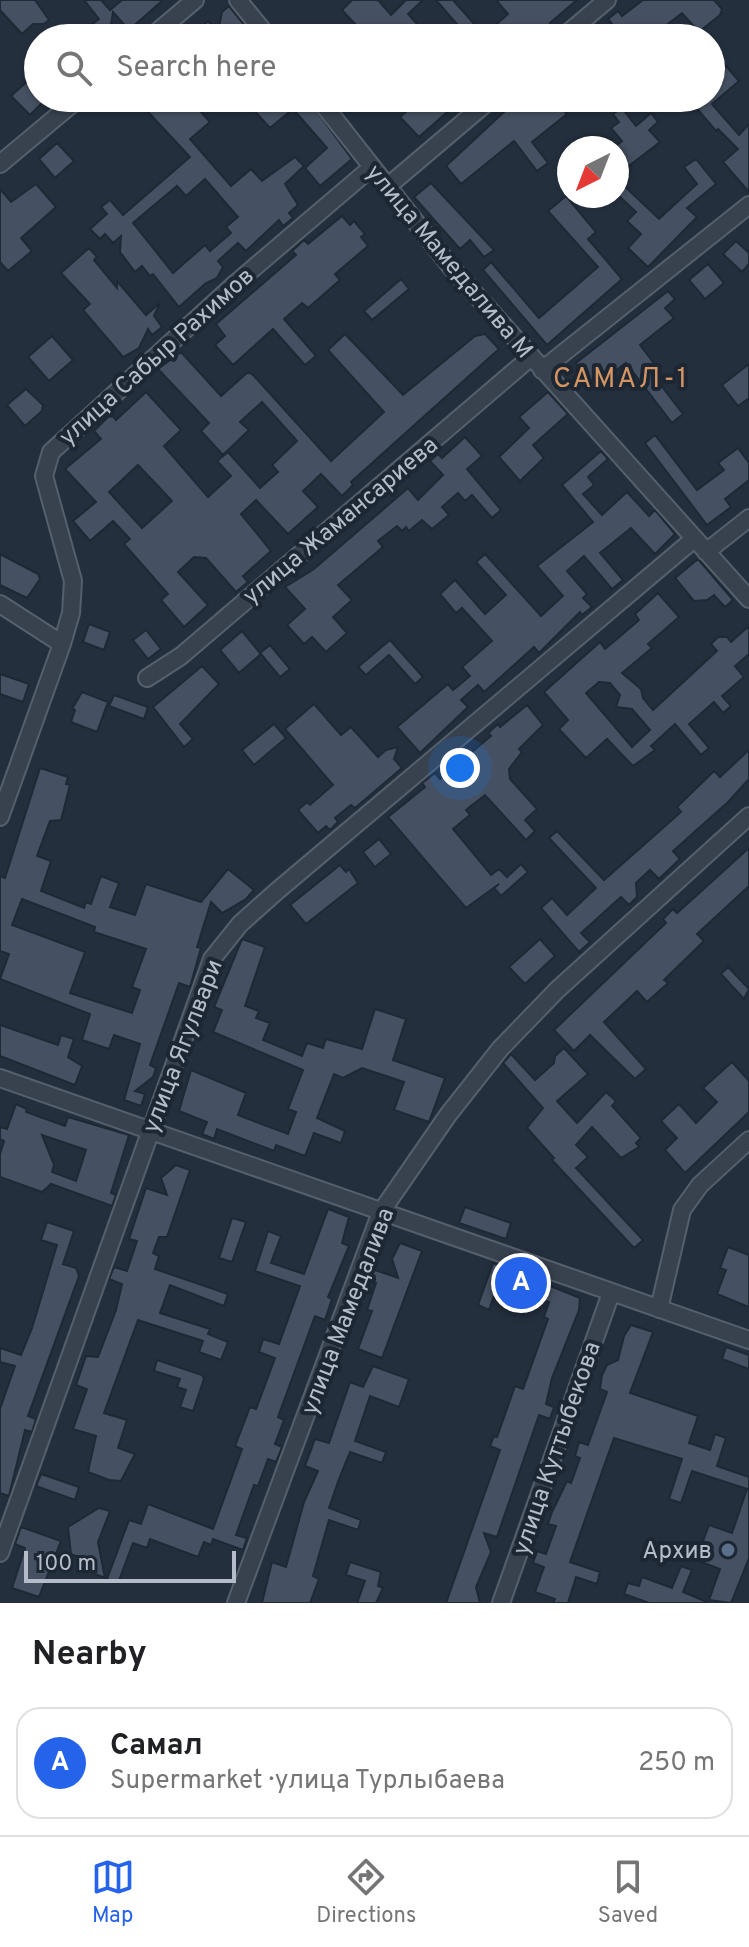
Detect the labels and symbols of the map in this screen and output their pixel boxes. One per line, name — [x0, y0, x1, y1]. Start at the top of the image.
north arrow — [557, 136, 629, 208]
street label: улица Мамедалива М — [358, 159, 539, 366]
street label: улица Сабыр Рахимов — [54, 262, 261, 453]
district label: САМАЛ-1 — [553, 362, 689, 398]
street label: улица Жамансариева — [238, 431, 445, 612]
your location — [440, 748, 480, 788]
street label: улица Ягулвари — [137, 956, 231, 1138]
street label: улица Мамедалива — [296, 1204, 402, 1420]
pin: A — [495, 1253, 547, 1313]
street label: улица Куттыбекова — [507, 1338, 609, 1559]
place label: Архив — [642, 1537, 712, 1567]
marker: Архив — [719, 1541, 737, 1559]
scale bar — [24, 1547, 236, 1583]

